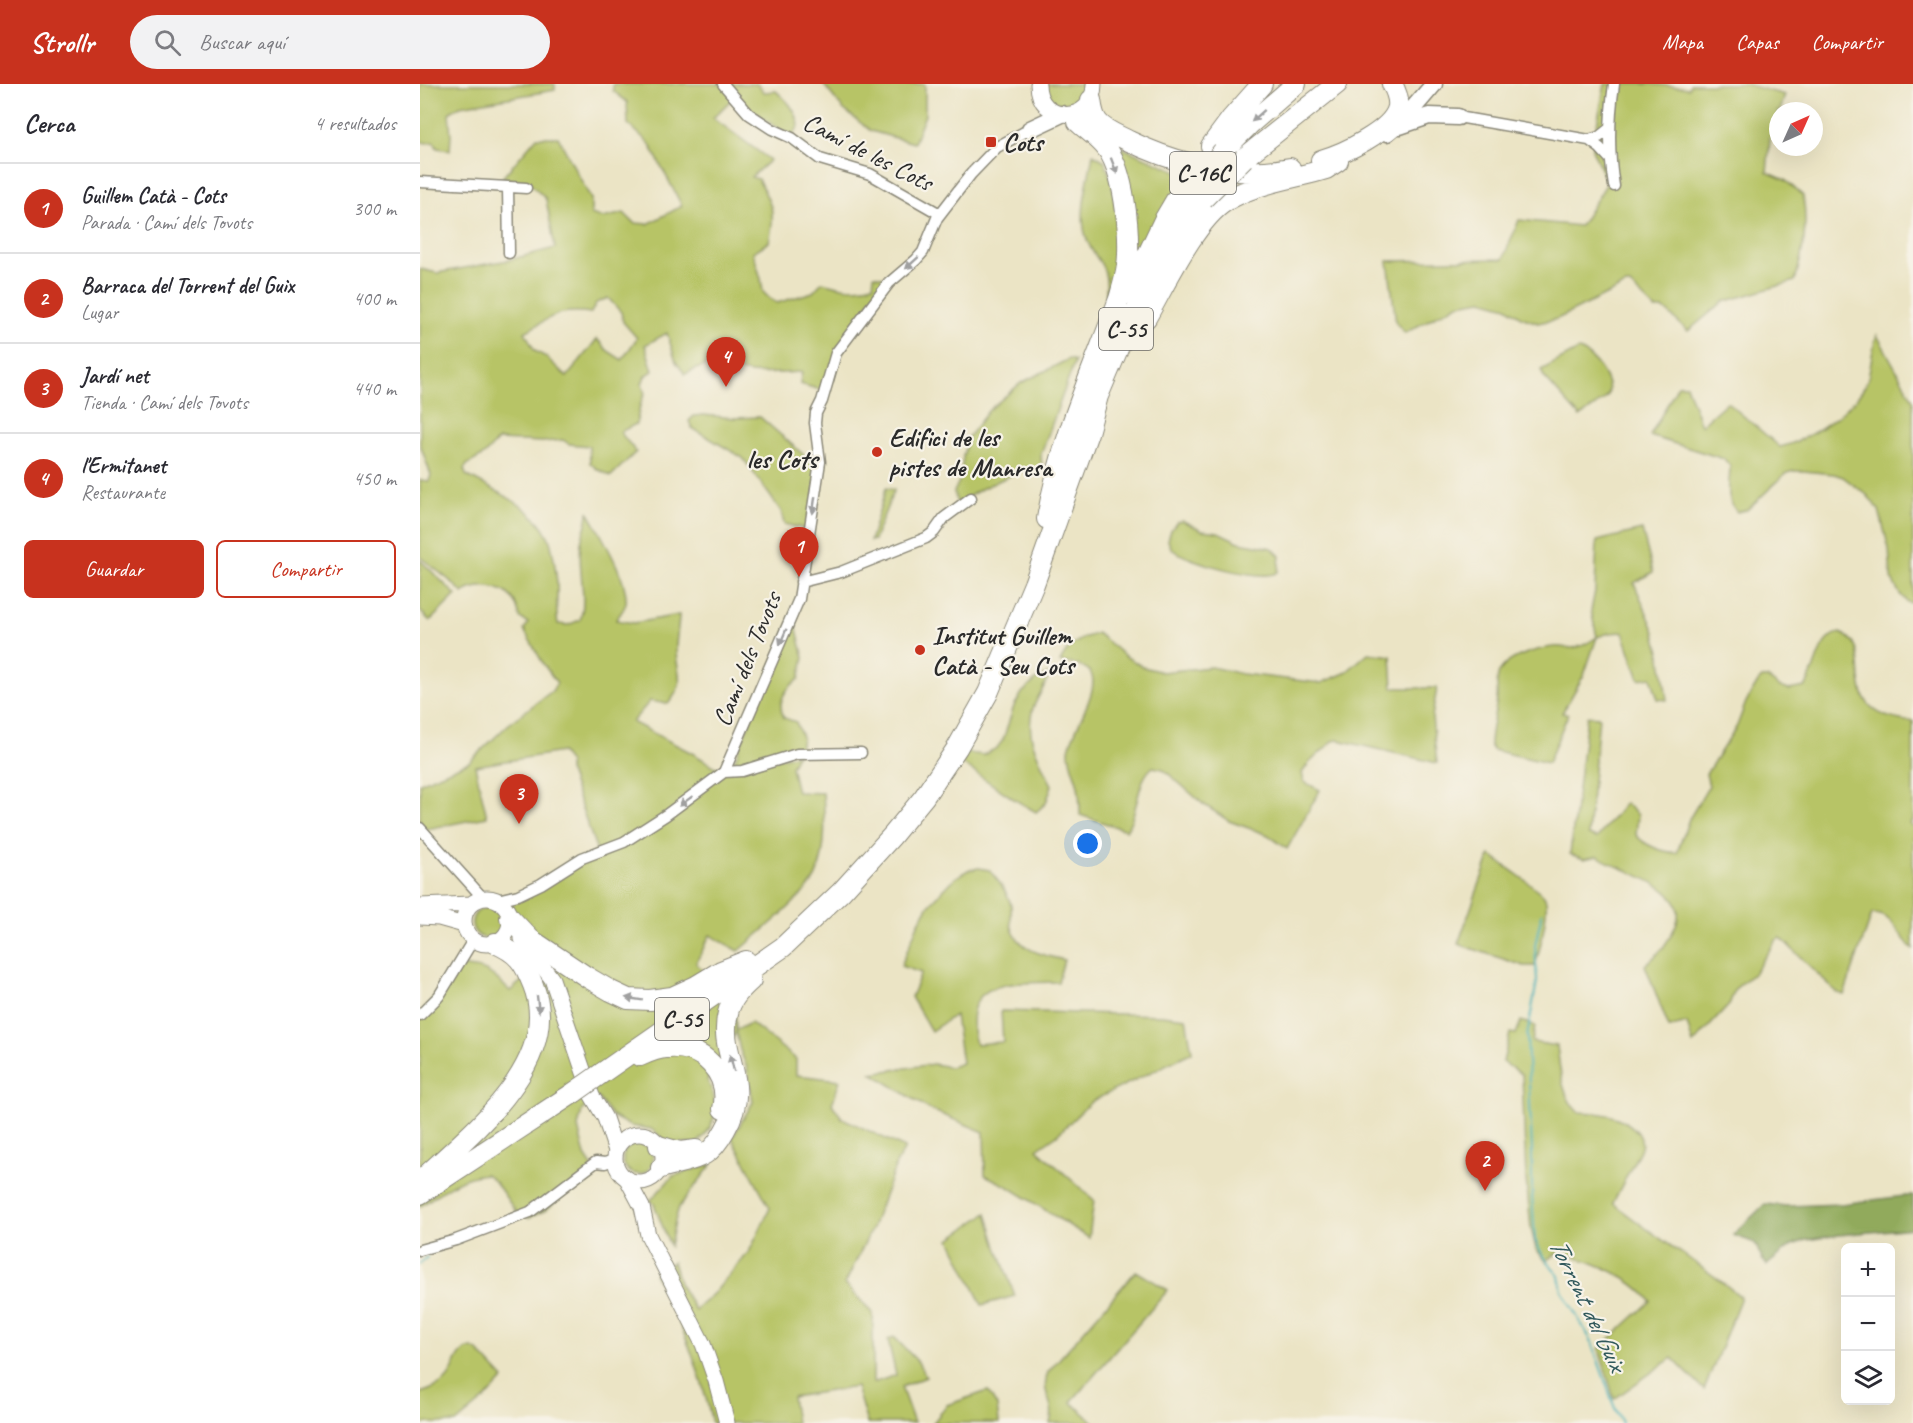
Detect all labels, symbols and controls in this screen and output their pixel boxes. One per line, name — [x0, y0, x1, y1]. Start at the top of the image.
search box — [130, 15, 550, 69]
text: Strollr — [30, 25, 94, 60]
icon: search — [151, 26, 184, 59]
text: Buscar aquí — [199, 28, 285, 56]
text: Mapa — [1662, 29, 1703, 55]
text: Capas — [1736, 29, 1779, 55]
text: Compartir — [1812, 29, 1883, 55]
north arrow — [1769, 102, 1823, 156]
street label: Camí de les Cots — [798, 105, 940, 200]
text: Cerca — [24, 107, 74, 140]
one-way arrow — [1251, 109, 1266, 123]
text: 4 resultados — [314, 111, 396, 136]
place label: Cots — [1003, 126, 1045, 159]
marker: Cots — [984, 135, 998, 149]
road number: C-16C — [1170, 152, 1236, 194]
one-way arrow — [1110, 157, 1120, 175]
text: Guillem Catà - Cots — [81, 182, 226, 210]
text: 1 — [39, 196, 48, 221]
text: 300 m — [353, 196, 396, 221]
text: Parada · Camí dels Tovots — [81, 210, 252, 235]
one-way arrow — [905, 256, 920, 269]
text: Barraca del Torrent del Guix — [81, 272, 294, 300]
text: 2 — [39, 286, 48, 311]
text: 400 m — [353, 286, 396, 311]
text: Lugar — [81, 300, 118, 325]
road number: C-55 — [1099, 308, 1153, 350]
pin: 4 — [706, 338, 746, 387]
text: Jardí net — [81, 362, 148, 390]
text: 3 — [39, 376, 48, 401]
text: 440 m — [353, 376, 396, 401]
text: Tienda · Camí dels Tovots — [81, 390, 248, 415]
place label: Edifici de les pistes de Manresa — [889, 421, 1054, 484]
district label: les Cots — [747, 442, 820, 476]
marker: Edifici de les pistes de Manresa — [870, 445, 884, 459]
text: l'Ermitanet — [81, 452, 166, 480]
text: 4 — [39, 466, 48, 491]
text: 450 m — [353, 466, 396, 491]
text: Restaurante — [81, 480, 165, 505]
one-way arrow — [809, 495, 819, 514]
pin: 1 — [780, 528, 818, 577]
button: Guardar — [24, 540, 204, 598]
button: Compartir — [216, 540, 396, 598]
street label: Camí dels Tovots — [705, 585, 790, 731]
place label: Institut Guillem Catà - Seu Cots — [932, 619, 1077, 682]
one-way arrow — [778, 629, 788, 647]
marker: Institut Guillem Catà - Seu Cots — [913, 643, 927, 657]
pin: 3 — [500, 774, 538, 824]
one-way arrow — [678, 795, 694, 807]
your location — [1073, 829, 1102, 858]
one-way arrow — [533, 994, 543, 1013]
one-way arrow — [624, 994, 643, 1003]
road number: C-55 — [655, 998, 709, 1040]
one-way arrow — [727, 1053, 737, 1072]
pin: 2 — [1466, 1142, 1504, 1191]
water label: Torrent del Guix — [1541, 1232, 1637, 1380]
map controls — [1841, 1243, 1895, 1405]
button: + — [1841, 1243, 1895, 1297]
button: − — [1841, 1297, 1895, 1351]
button: layers — [1841, 1351, 1895, 1405]

